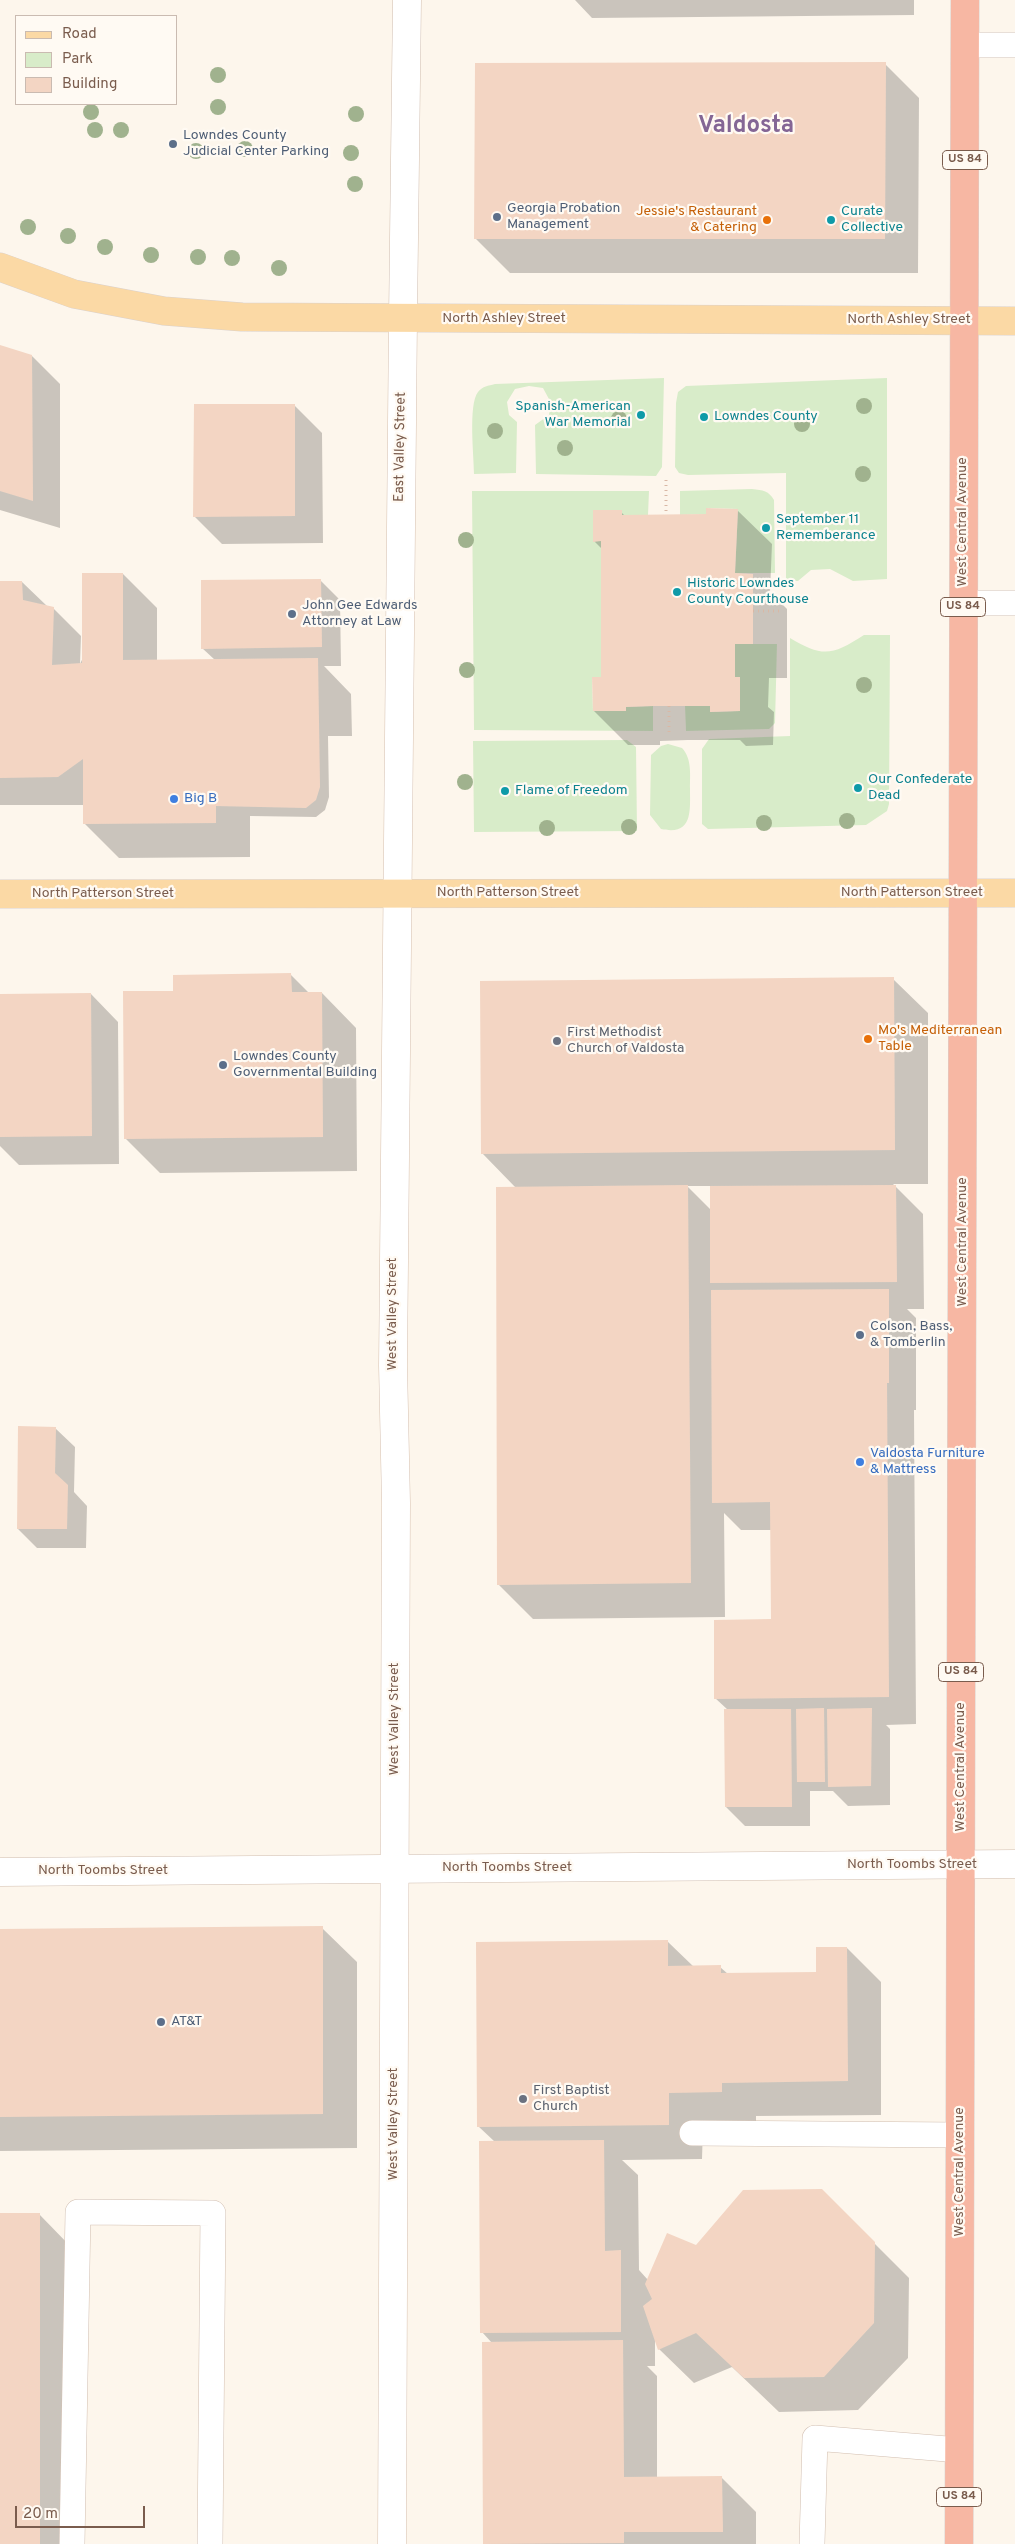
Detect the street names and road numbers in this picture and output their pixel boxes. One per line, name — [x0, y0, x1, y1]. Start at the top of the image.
road number: US 84 — [942, 150, 988, 170]
street label: North Ashley Street — [442, 311, 566, 327]
street label: North Ashley Street — [847, 312, 971, 328]
street label: East Valley Street — [392, 392, 410, 502]
street label: West Central Avenue — [955, 457, 971, 587]
road number: US 84 — [940, 598, 986, 616]
street label: North Patterson Street — [437, 885, 579, 901]
street label: North Patterson Street — [841, 885, 983, 901]
street label: North Patterson Street — [32, 886, 174, 902]
street label: West Central Avenue — [955, 1177, 971, 1307]
street label: West Valley Street — [385, 1257, 401, 1371]
street label: West Valley Street — [387, 1662, 403, 1776]
road number: US 84 — [938, 1662, 984, 1681]
street label: West Central Avenue — [953, 1702, 969, 1832]
street label: North Toombs Street — [847, 1857, 977, 1873]
street label: North Toombs Street — [442, 1860, 572, 1876]
street label: North Toombs Street — [38, 1863, 168, 1879]
street label: West Valley Street — [386, 2067, 402, 2181]
street label: West Central Avenue — [952, 2107, 968, 2237]
road number: US 84 — [936, 2488, 982, 2506]

